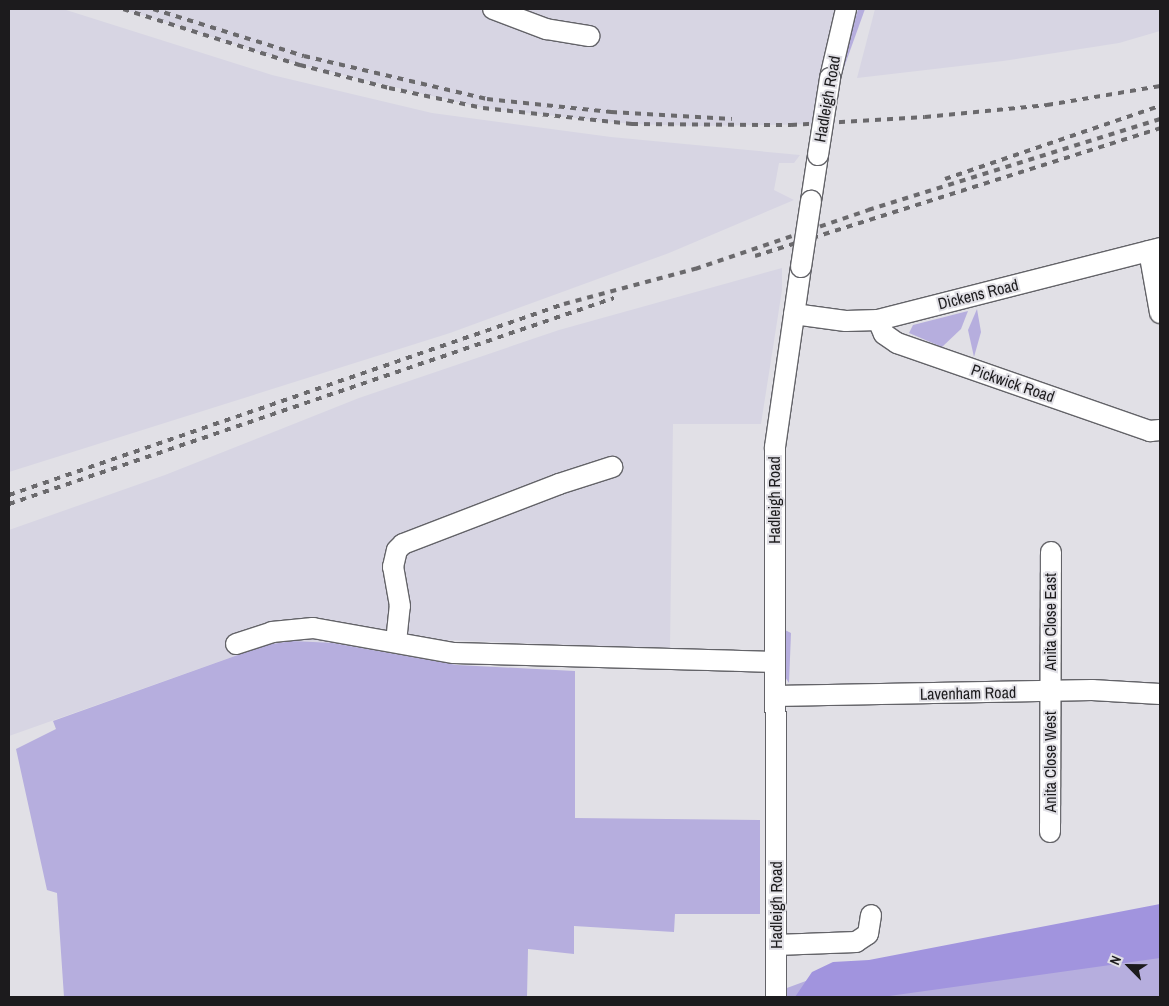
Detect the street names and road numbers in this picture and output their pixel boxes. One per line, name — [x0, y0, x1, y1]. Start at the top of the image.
street label: Hadleigh Road — [810, 54, 844, 144]
street label: Dickens Road — [936, 275, 1020, 313]
street label: Pickwick Road — [969, 360, 1057, 406]
street label: Hadleigh Road — [764, 456, 784, 544]
street label: Anita Close East — [1040, 573, 1060, 671]
street label: Lavenham Road — [920, 683, 1016, 703]
street label: Anita Close West — [1040, 711, 1060, 813]
street label: Hadleigh Road — [766, 861, 786, 949]

